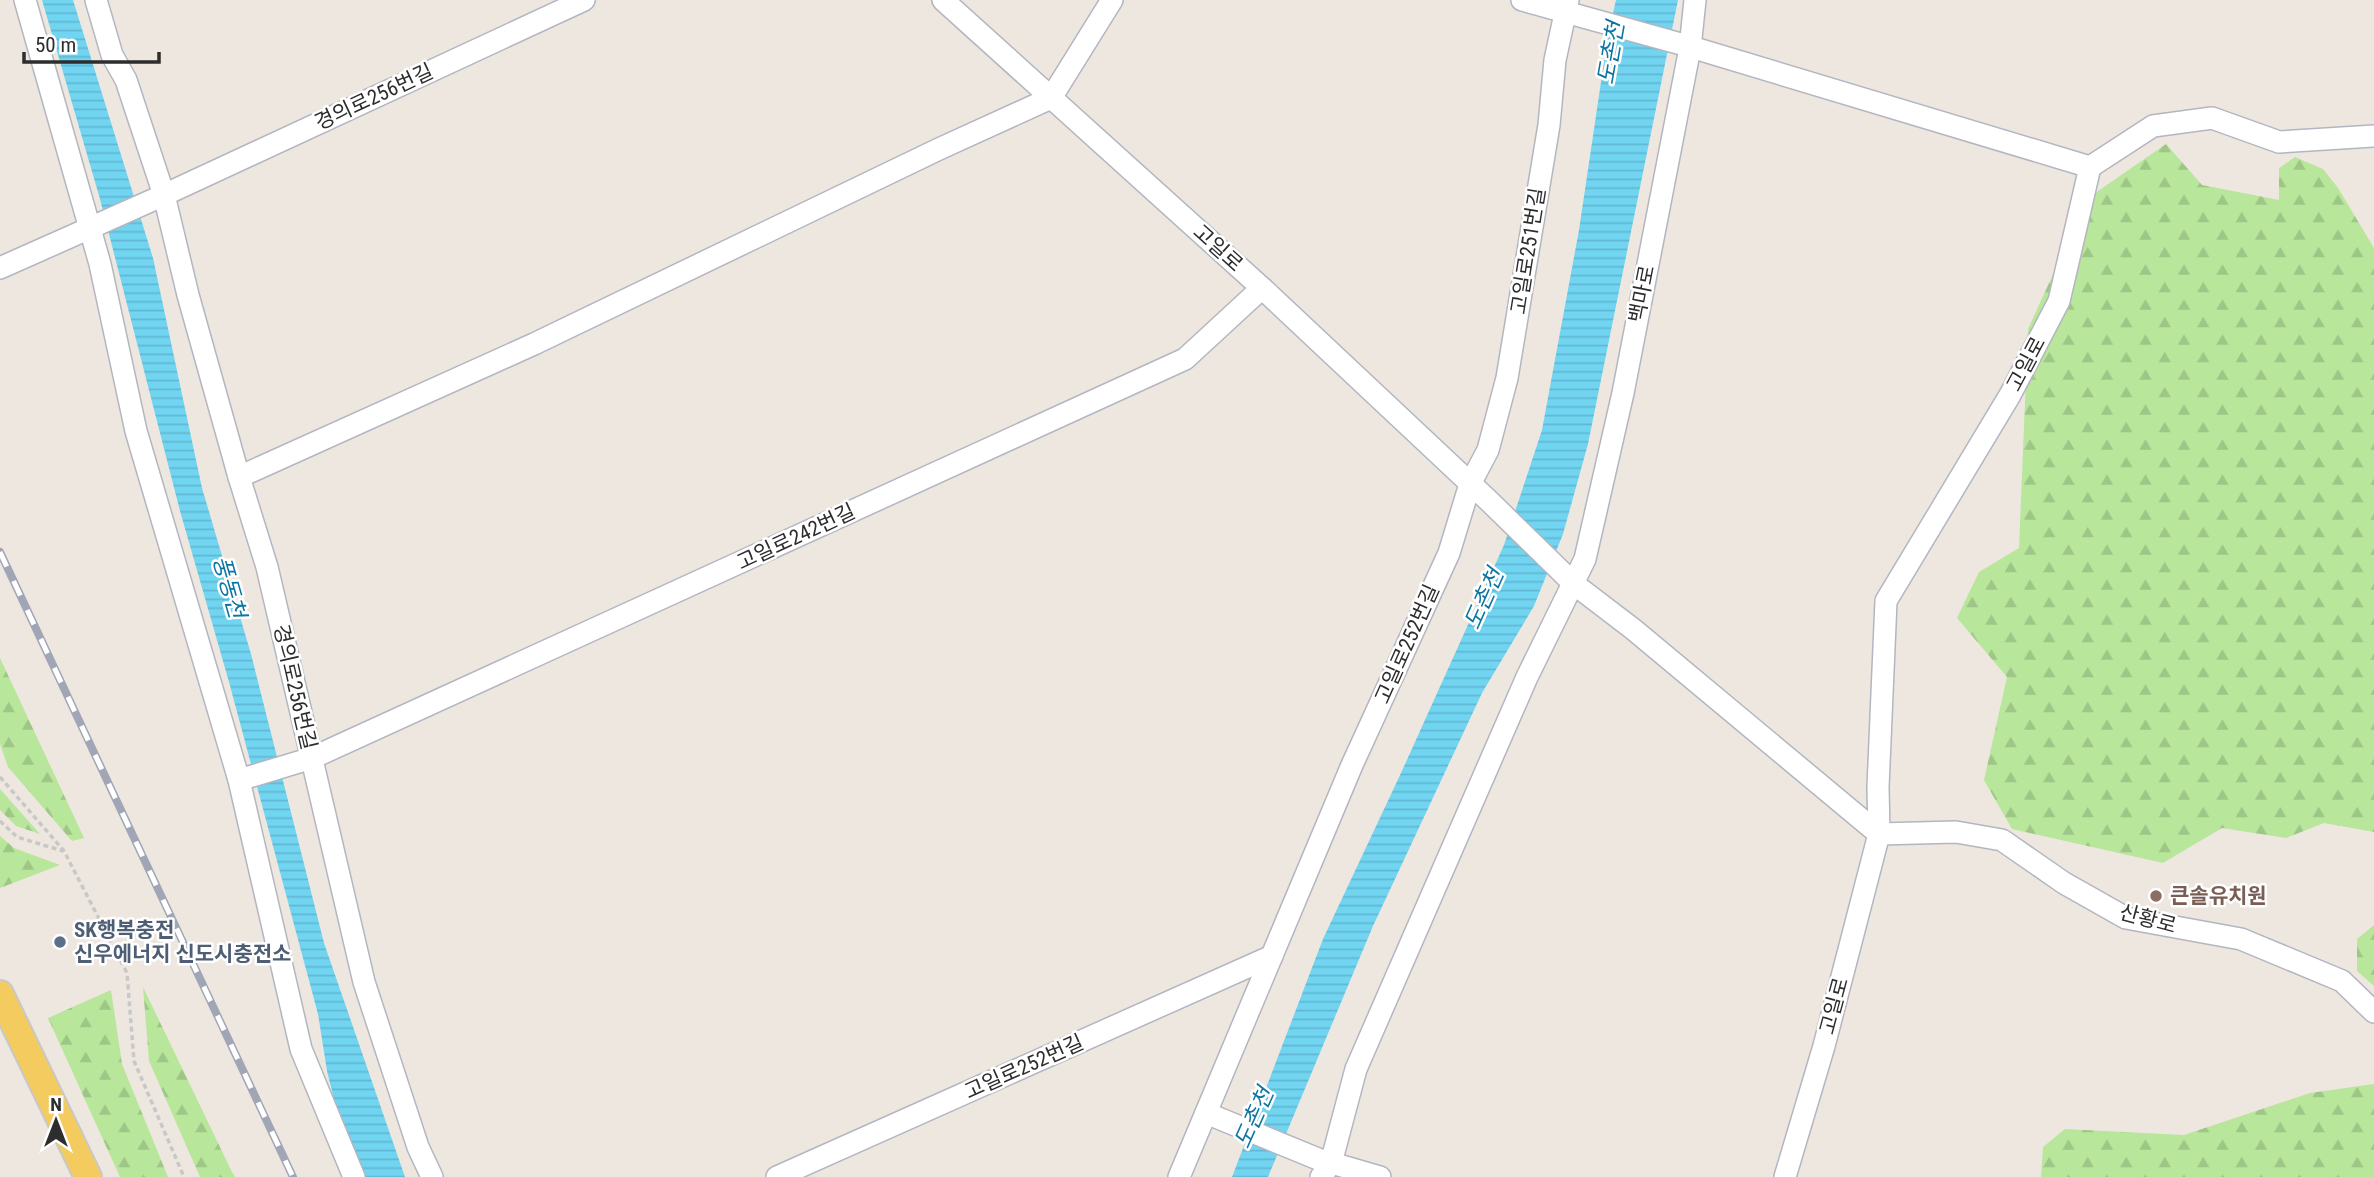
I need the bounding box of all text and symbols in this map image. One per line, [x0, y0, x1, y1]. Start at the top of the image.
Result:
water label: 도촌천 [1592, 17, 1630, 87]
scale bar [24, 21, 159, 65]
text: 50 m [35, 33, 76, 57]
street label: 경의로256번길 [311, 59, 437, 135]
street label: 고일로251번길 [1506, 186, 1550, 316]
street label: 고일로 [1188, 220, 1248, 276]
street label: 백마로 [1625, 263, 1659, 325]
street label: 고일로 [2002, 333, 2050, 395]
street label: 고일로242번길 [733, 499, 859, 575]
water label: 풍동천 [207, 553, 252, 624]
water label: 도촌천 [1459, 562, 1510, 633]
street label: 고일로252번길 [1370, 581, 1444, 707]
street label: 경의로256번길 [269, 622, 321, 752]
place label: 큰솔유치원 [2170, 884, 2267, 908]
marker: 큰솔유치원 [2148, 888, 2164, 904]
street label: 산황로 [2117, 900, 2179, 938]
place label: SK행복충전 신우에너지 신도시충전소 [74, 918, 291, 966]
marker: SK행복충전 신우에너지 신도시충전소 [52, 934, 68, 950]
street label: 고일로 [1815, 975, 1853, 1037]
street label: 고일로252번길 [961, 1030, 1087, 1104]
water label: 도촌천 [1229, 1081, 1280, 1152]
north arrow [21, 1086, 91, 1156]
text: N [50, 1093, 62, 1116]

